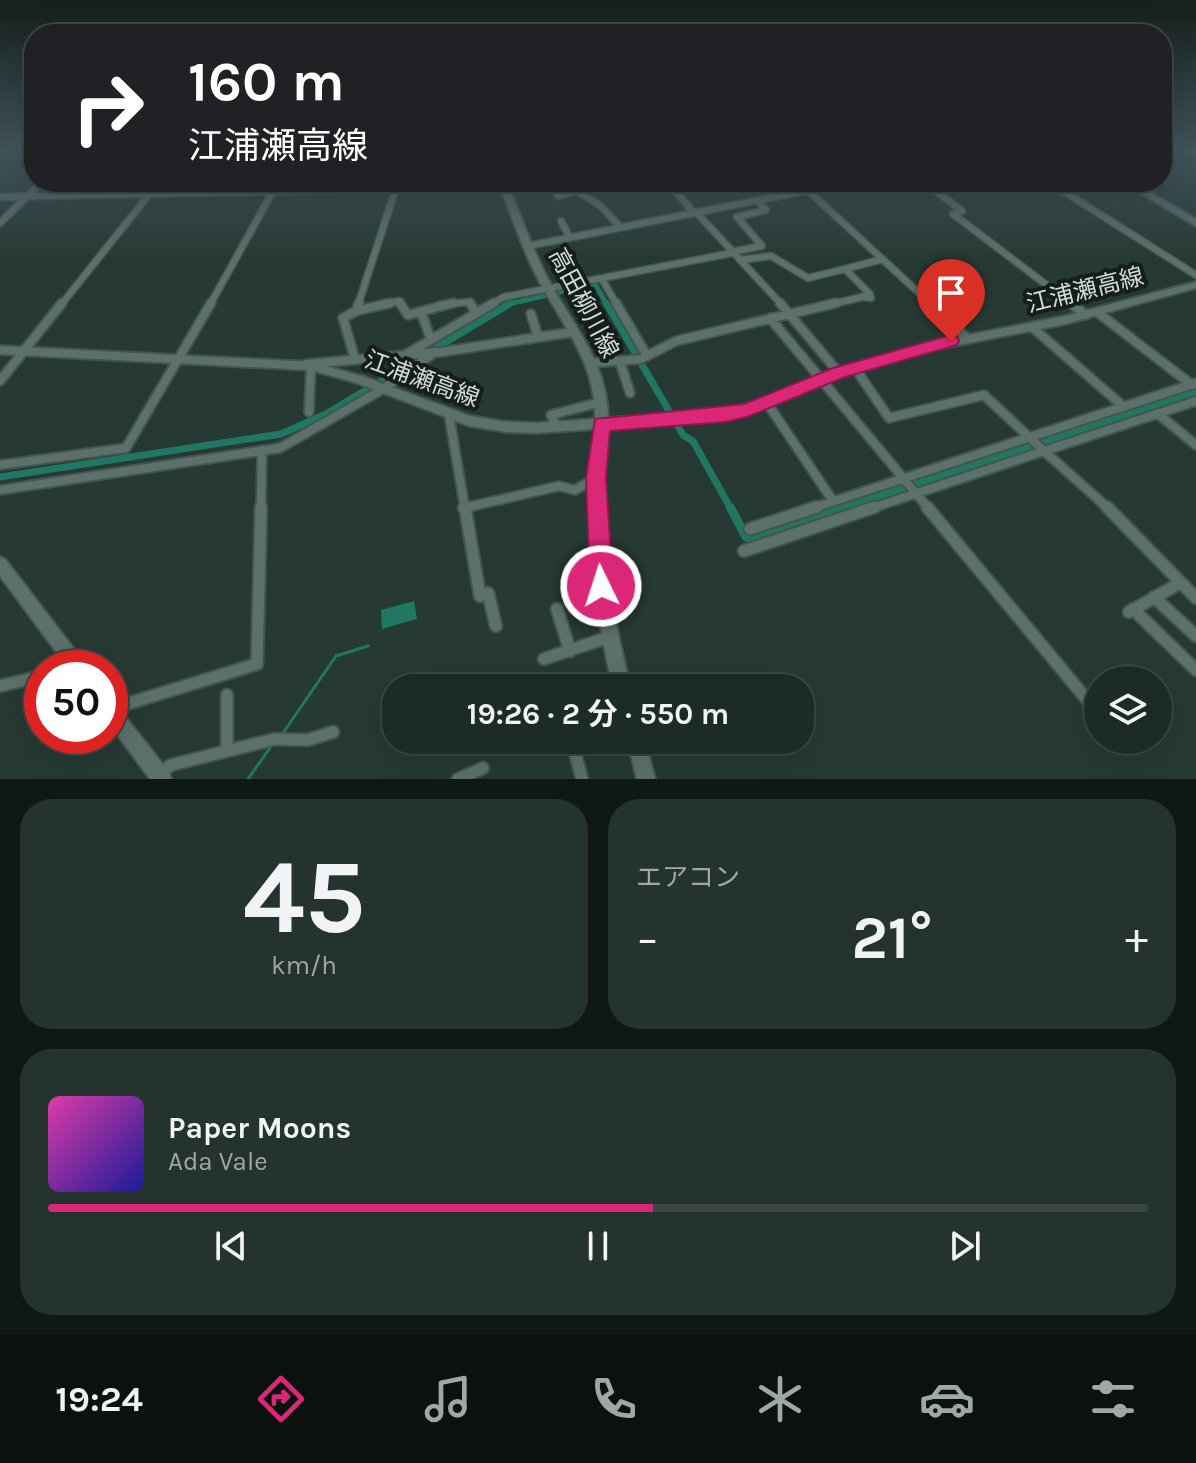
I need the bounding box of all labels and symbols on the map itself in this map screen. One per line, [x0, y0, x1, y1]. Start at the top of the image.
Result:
street label: 高田柳川線 [543, 243, 625, 363]
pin [917, 259, 985, 341]
street label: 江浦瀬高線 [1023, 262, 1147, 318]
street label: 江浦瀬高線 [361, 345, 483, 413]
position arrow [559, 544, 643, 628]
speed limit sign: 50 [24, 650, 128, 754]

